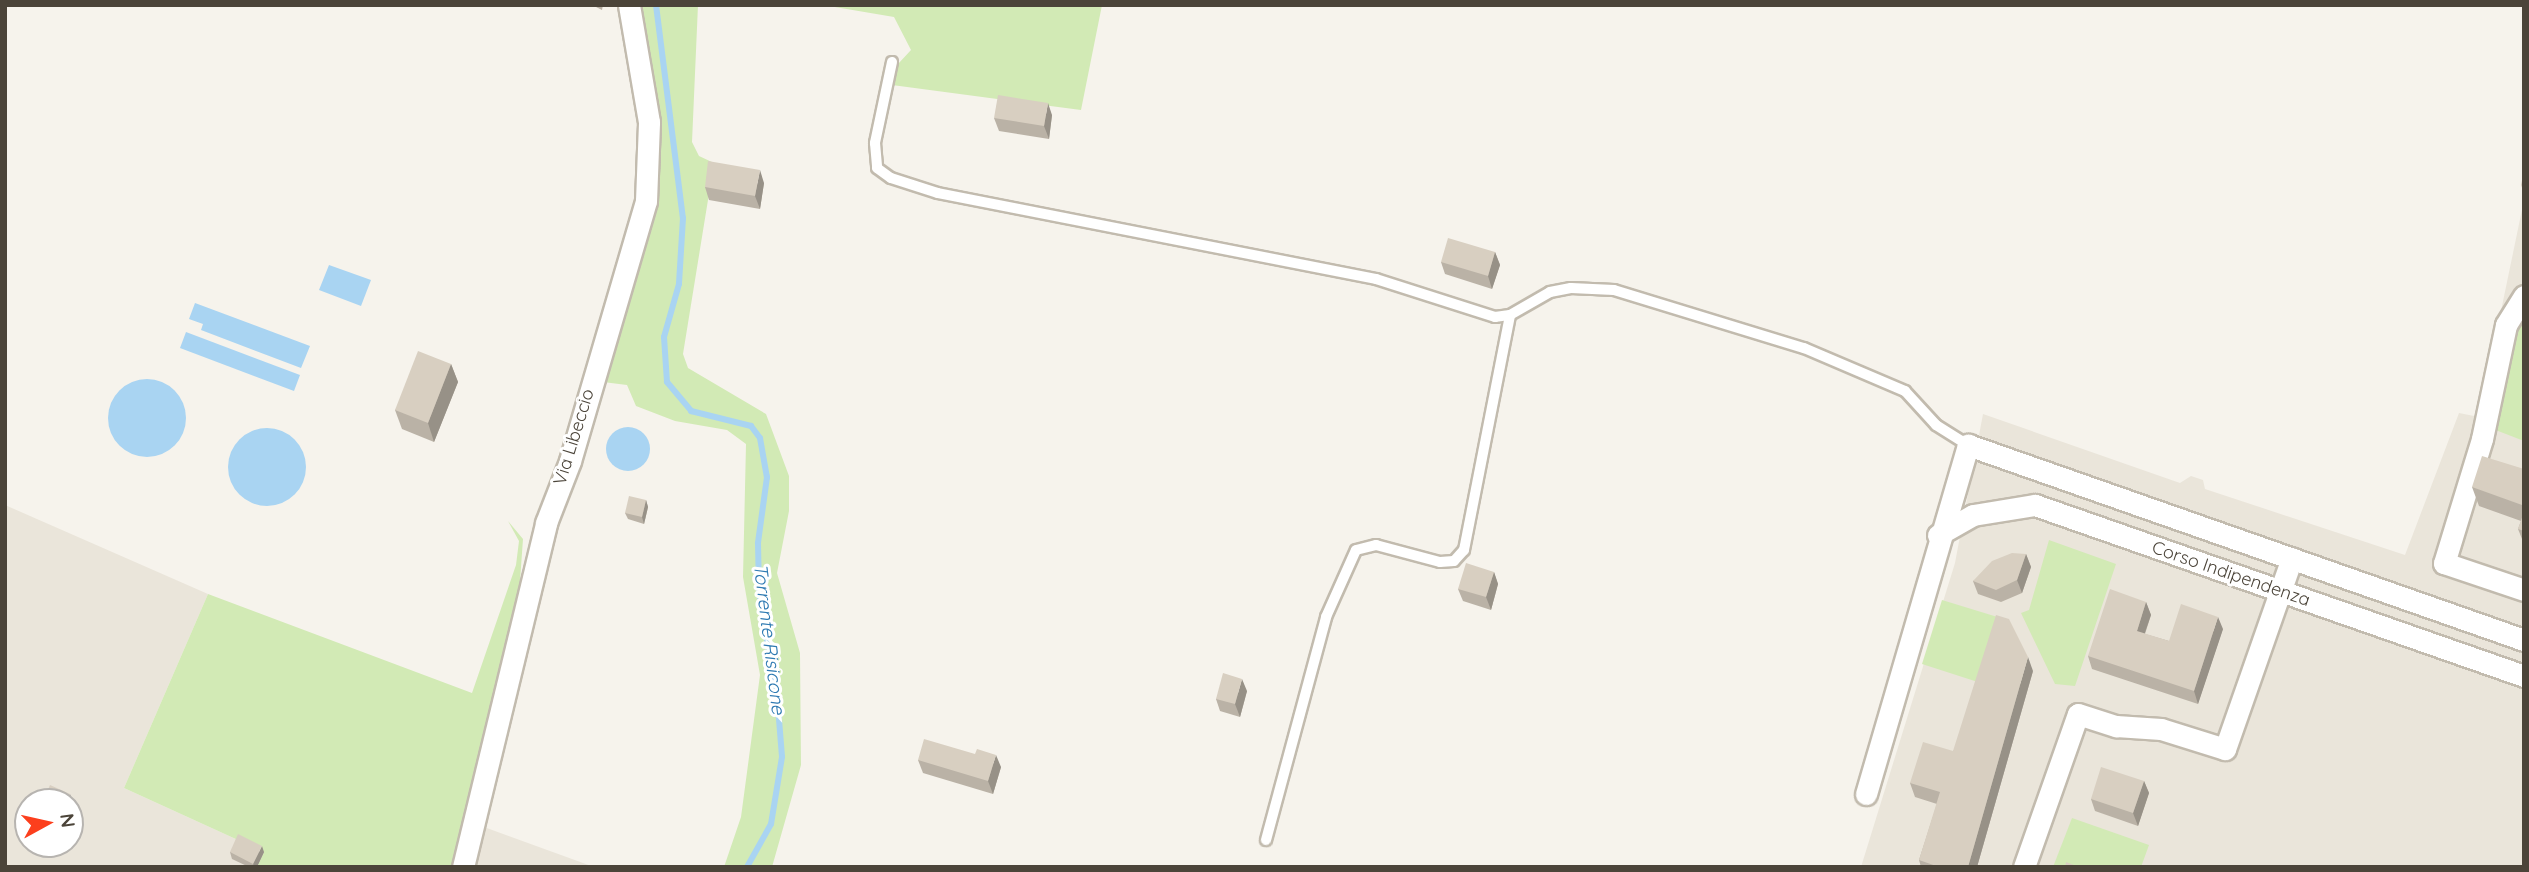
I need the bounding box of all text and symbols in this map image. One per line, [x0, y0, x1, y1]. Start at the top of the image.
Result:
street label: Via Libeccio [549, 386, 599, 488]
street label: Corso Indipendenza [2149, 537, 2313, 611]
water label: Torrente Risicone [748, 562, 790, 716]
north arrow [14, 788, 84, 858]
text: N [55, 812, 81, 829]

